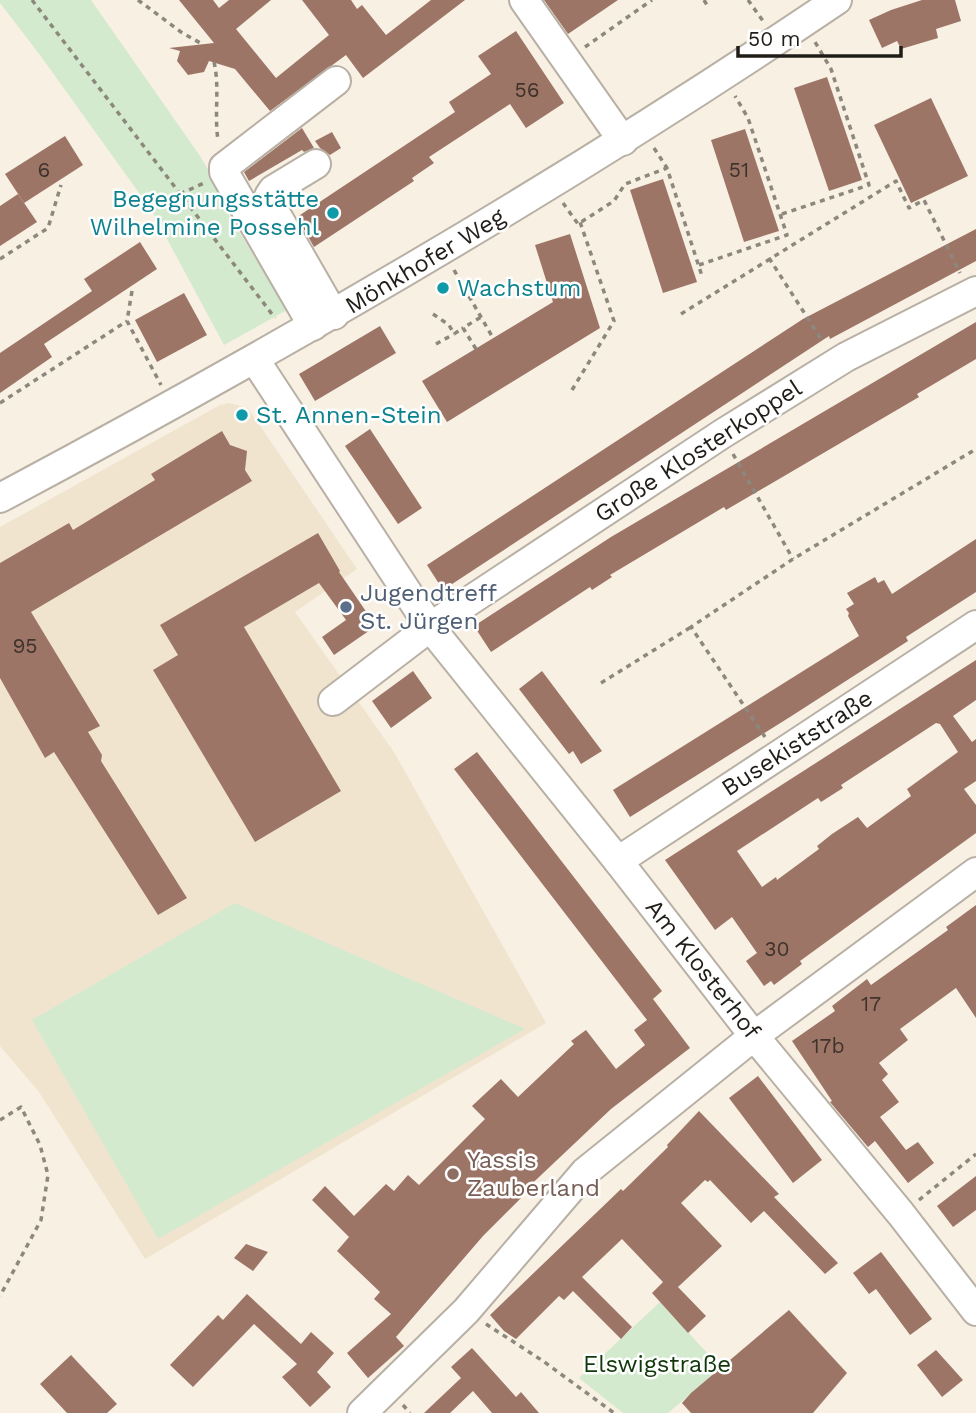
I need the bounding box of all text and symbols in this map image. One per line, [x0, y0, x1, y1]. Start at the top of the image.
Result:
scale bar [738, 14, 901, 58]
text: 50 m [748, 26, 800, 51]
house number: 56 [515, 77, 540, 102]
house number: 6 [38, 157, 50, 182]
house number: 51 [729, 157, 749, 182]
place label: Begegnungsstätte Wilhelmine Possehl [90, 185, 320, 241]
street label: Mönkhofer Weg [340, 202, 510, 320]
marker: Begegnungsstätte Wilhelmine Possehl [325, 205, 341, 221]
place label: Wachstum [457, 274, 581, 302]
marker: Wachstum [435, 280, 451, 296]
street label: Große Klosterkoppel [589, 373, 807, 528]
place label: St. Annen-Stein [256, 401, 442, 429]
marker: St. Annen-Stein [234, 407, 250, 423]
place label: Jugendtreff St. Jürgen [360, 579, 497, 635]
marker: Jugendtreff St. Jürgen [338, 599, 354, 615]
house number: 95 [12, 633, 38, 658]
street label: Busekiststraße [716, 684, 878, 802]
street label: Am Klosterhof [640, 894, 766, 1045]
house number: 30 [764, 936, 790, 961]
house number: 17 [861, 991, 881, 1016]
house number: 17b [811, 1033, 845, 1058]
place label: Yassis Zauberland [467, 1146, 600, 1202]
marker: Yassis Zauberland [445, 1166, 461, 1182]
park label: Elswigstraße [583, 1350, 731, 1378]

